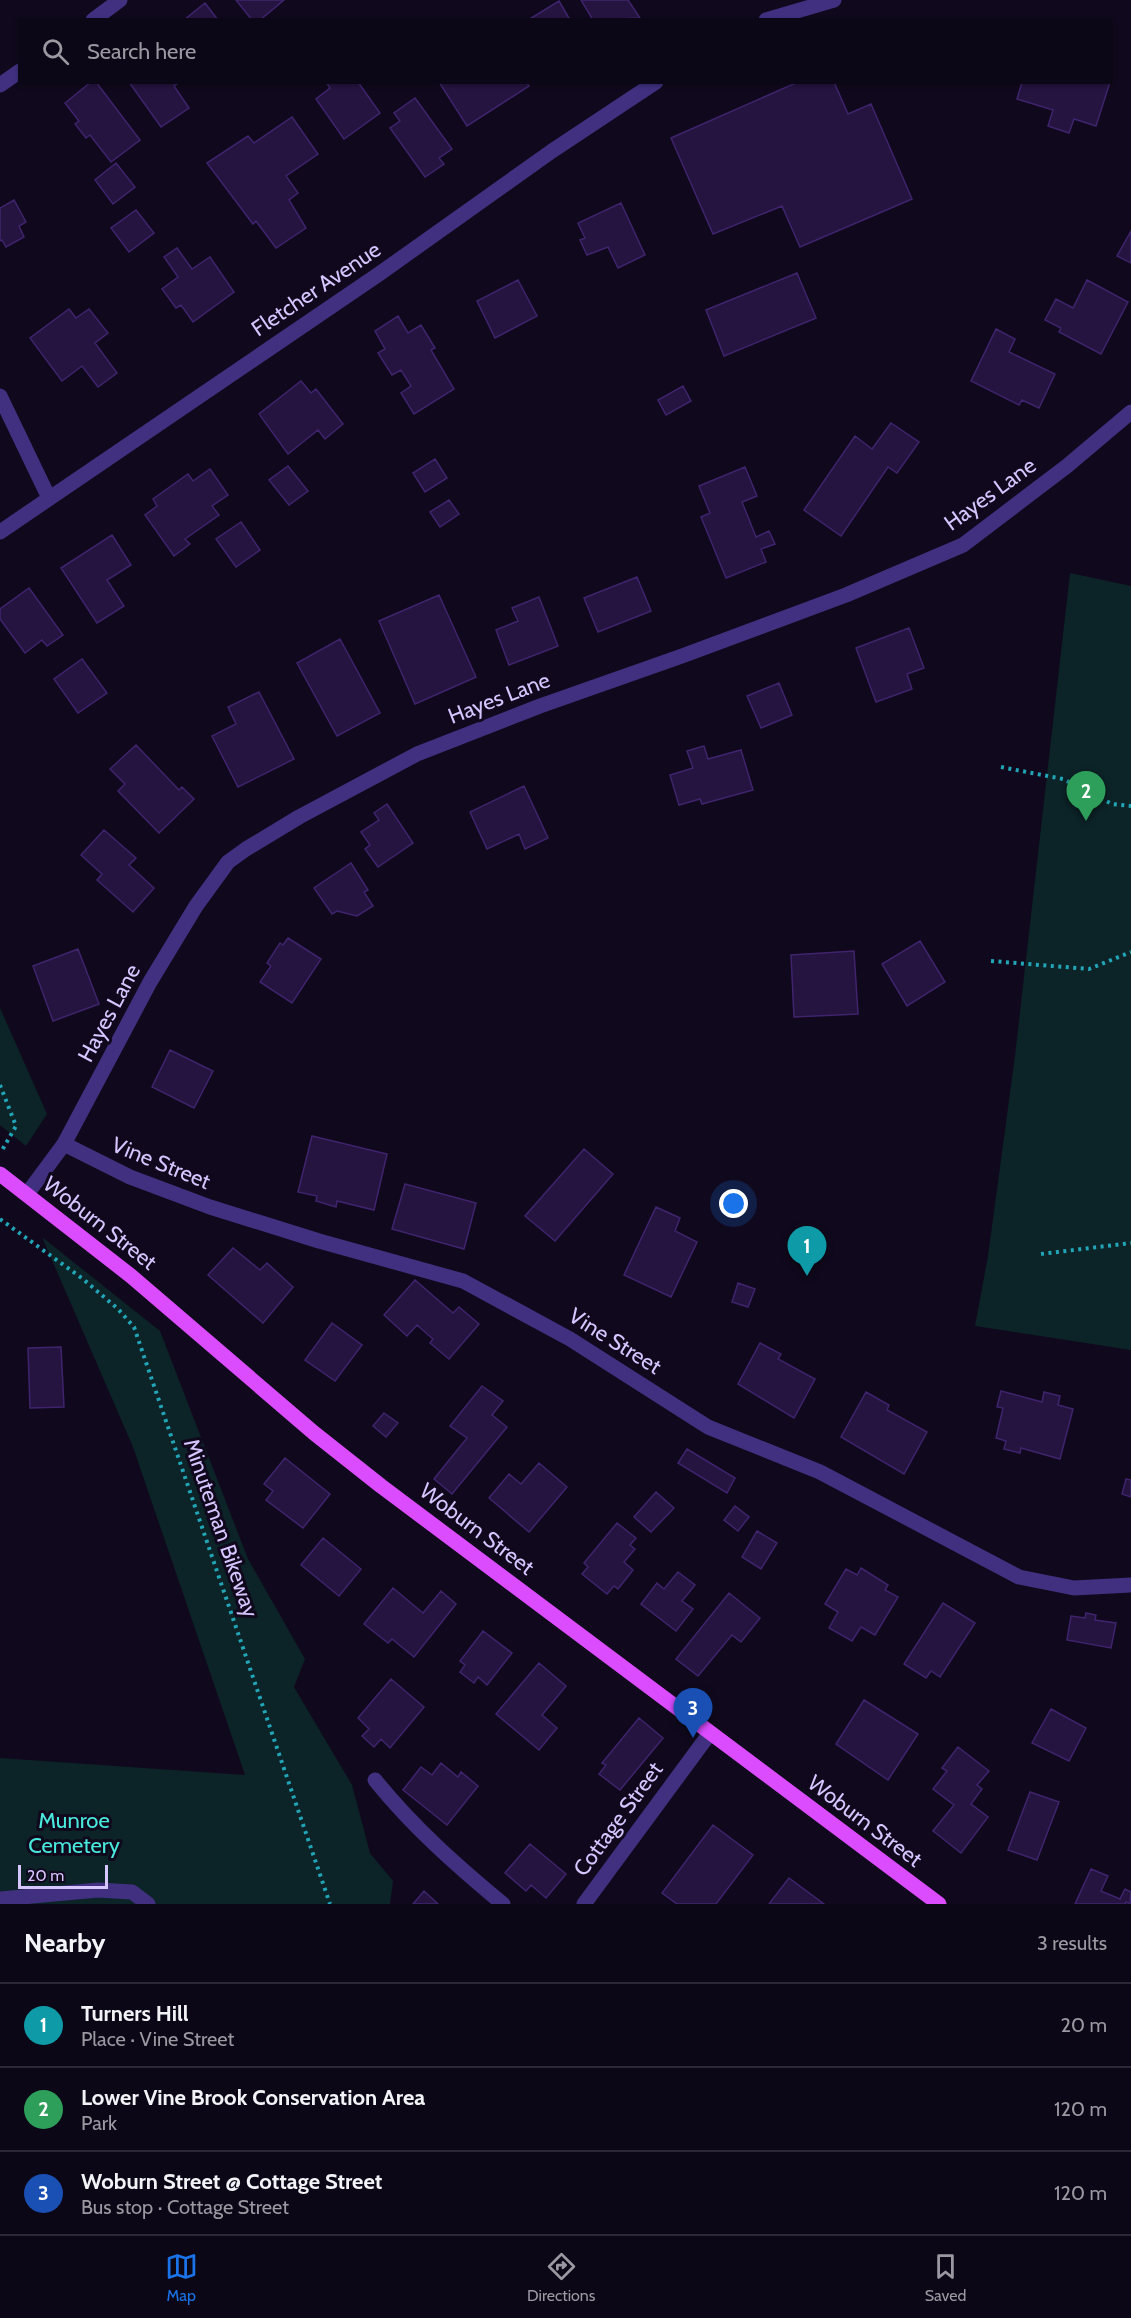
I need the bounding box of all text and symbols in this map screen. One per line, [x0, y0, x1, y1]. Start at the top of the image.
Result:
search box [18, 18, 1113, 84]
icon: search [39, 35, 72, 68]
text: Search here [87, 38, 196, 65]
street label: Fletcher Avenue [246, 236, 386, 342]
street label: Hayes Lane [939, 452, 1041, 536]
street label: Hayes Lane [444, 666, 554, 730]
pin: 2 [1066, 772, 1106, 821]
street label: Hayes Lane [72, 960, 146, 1066]
street label: Vine Street [108, 1131, 215, 1195]
street label: Woburn Street [38, 1170, 163, 1276]
your location [719, 1189, 748, 1218]
pin: 1 [788, 1226, 826, 1276]
street label: Vine Street [564, 1302, 667, 1380]
street label: Minuteman Bikeway [178, 1435, 264, 1621]
street label: Woburn Street [414, 1477, 540, 1581]
pin: 3 [674, 1688, 712, 1738]
street label: Cottage Street [568, 1756, 669, 1881]
street label: Woburn Street [802, 1769, 928, 1873]
park label: Munroe Cemetery [28, 1807, 120, 1859]
scale bar [18, 1862, 108, 1890]
text: 20 m [27, 1866, 64, 1885]
text: Nearby [24, 1927, 105, 1959]
text: 3 results [1037, 1931, 1107, 1955]
text: Turners Hill [81, 2000, 189, 2027]
text: 1 [40, 2013, 47, 2037]
text: 20 m [1061, 2013, 1107, 2037]
text: Place · Vine Street [81, 2027, 234, 2051]
text: Lower Vine Brook Conservation Area [81, 2084, 425, 2111]
text: 2 [38, 2097, 49, 2121]
text: 120 m [1054, 2097, 1107, 2121]
text: Park [81, 2111, 117, 2135]
text: Woburn Street @ Cottage Street [81, 2168, 382, 2195]
text: 3 [38, 2181, 49, 2205]
text: 120 m [1054, 2181, 1107, 2205]
text: Bus stop · Cottage Street [81, 2195, 289, 2219]
tab: Map [165, 2250, 198, 2305]
tab: Directions [527, 2250, 595, 2305]
tab: Saved [925, 2250, 966, 2305]

